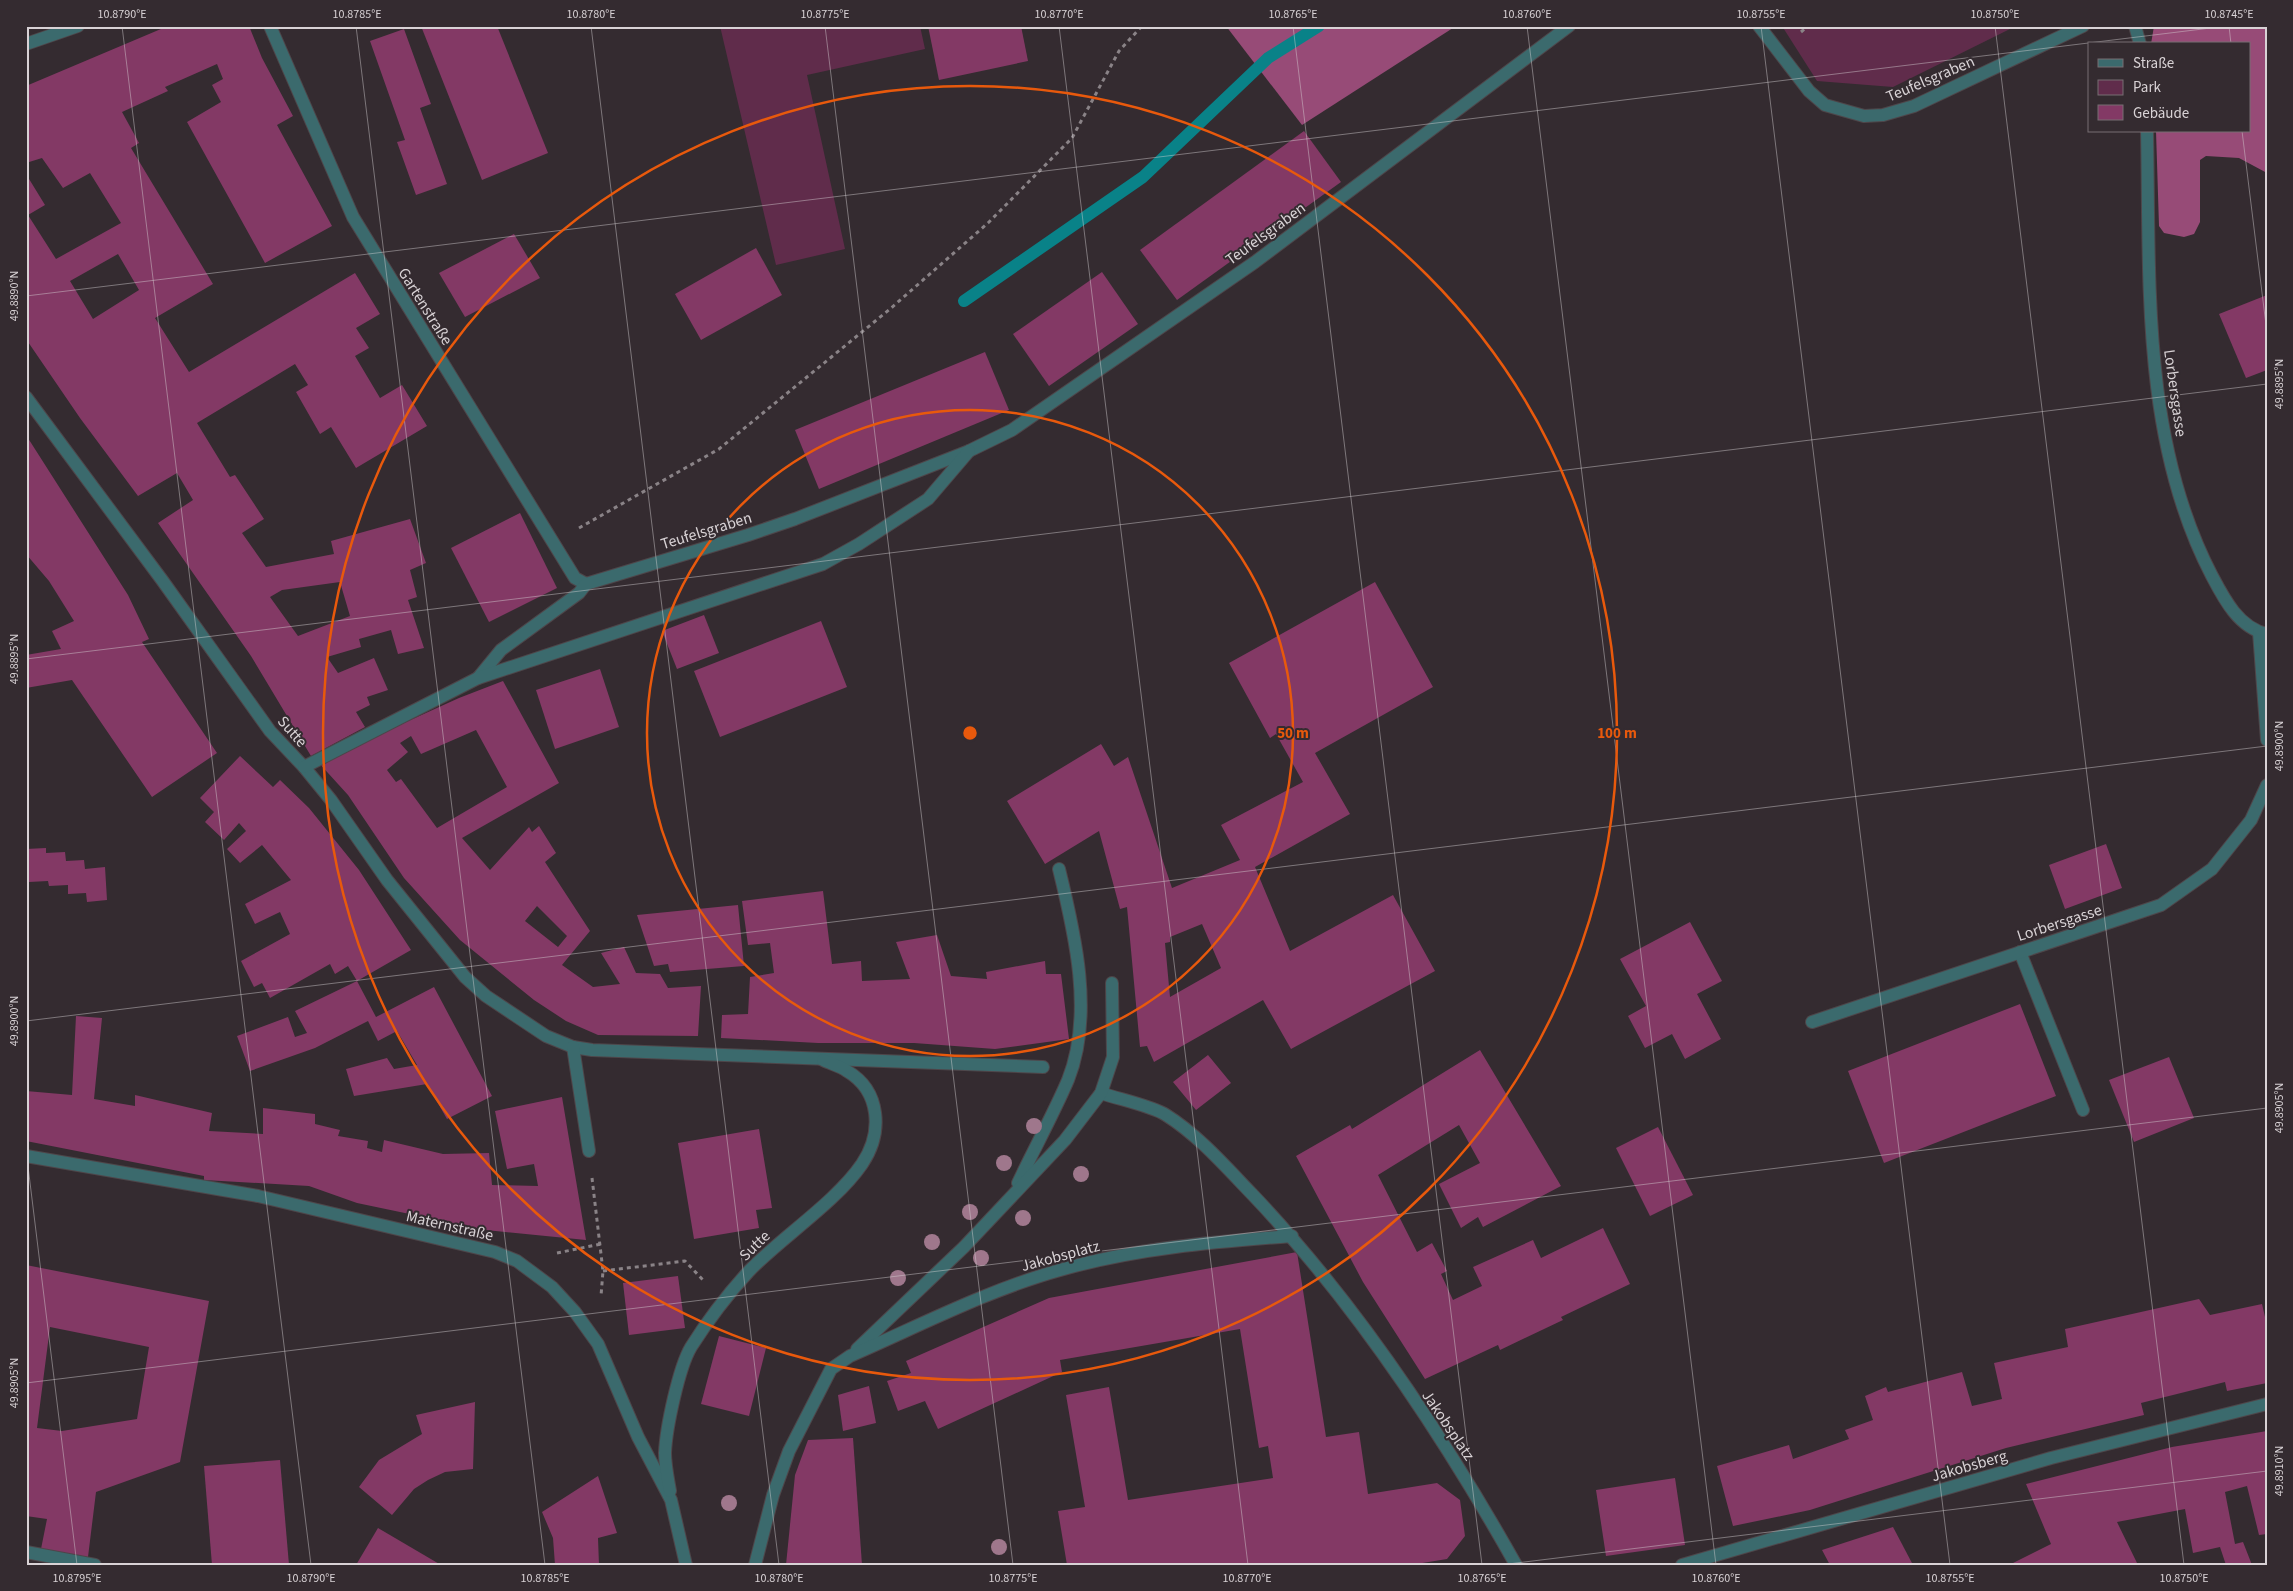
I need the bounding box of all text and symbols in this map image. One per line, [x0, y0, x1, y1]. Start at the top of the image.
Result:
text: 10.8790°E [97, 6, 147, 23]
text: 10.8785°E [332, 6, 382, 23]
text: 10.8780°E [566, 6, 616, 23]
text: 10.8775°E [800, 6, 850, 23]
text: 10.8770°E [1034, 6, 1084, 23]
text: 10.8765°E [1268, 6, 1318, 23]
text: 10.8760°E [1502, 6, 1552, 23]
text: 10.8755°E [1736, 6, 1786, 23]
text: 10.8750°E [1970, 6, 2020, 23]
text: 10.8745°E [2204, 6, 2254, 23]
legend [2088, 42, 2250, 132]
street label: Teufelsgraben [1883, 50, 1978, 107]
text: Straße [2133, 53, 2174, 74]
text: Park [2133, 77, 2162, 98]
text: Gebäude [2133, 103, 2189, 124]
street label: Teufelsgraben [1221, 197, 1310, 270]
street label: Gartenstraße [393, 264, 458, 350]
text: 49.8890°N [6, 271, 23, 321]
street label: Lorbersgasse [2158, 348, 2192, 438]
text: 49.8895°N [2271, 359, 2288, 409]
street label: Teufelsgraben [658, 507, 755, 555]
text: 49.8895°N [6, 634, 23, 684]
street label: Sutte [272, 711, 312, 752]
text: 49.8900°N [2271, 721, 2288, 771]
text: 50 m [1277, 723, 1309, 744]
text: 100 m [1597, 723, 1637, 744]
centre of rings [961, 724, 979, 742]
street label: Lorbersgasse [2014, 899, 2105, 947]
text: 49.8900°N [6, 996, 23, 1046]
text: 49.8905°N [2271, 1083, 2288, 1133]
street label: Maternstraße [404, 1205, 496, 1247]
street label: Sutte [734, 1225, 775, 1266]
street label: Jakobsplatz [1019, 1235, 1102, 1277]
text: 49.8905°N [6, 1358, 23, 1408]
street label: Jakobsplatz [1417, 1386, 1480, 1465]
street label: Jakobsberg [1929, 1445, 2010, 1487]
text: 49.8910°N [2271, 1446, 2288, 1496]
text: 10.8795°E [52, 1570, 102, 1587]
text: 10.8790°E [286, 1570, 336, 1587]
text: 10.8785°E [520, 1570, 570, 1587]
text: 10.8780°E [754, 1570, 804, 1587]
text: 10.8775°E [988, 1570, 1038, 1587]
text: 10.8770°E [1222, 1570, 1272, 1587]
text: 10.8765°E [1457, 1570, 1507, 1587]
text: 10.8760°E [1691, 1570, 1741, 1587]
text: 10.8755°E [1925, 1570, 1975, 1587]
text: 10.8750°E [2159, 1570, 2209, 1587]

